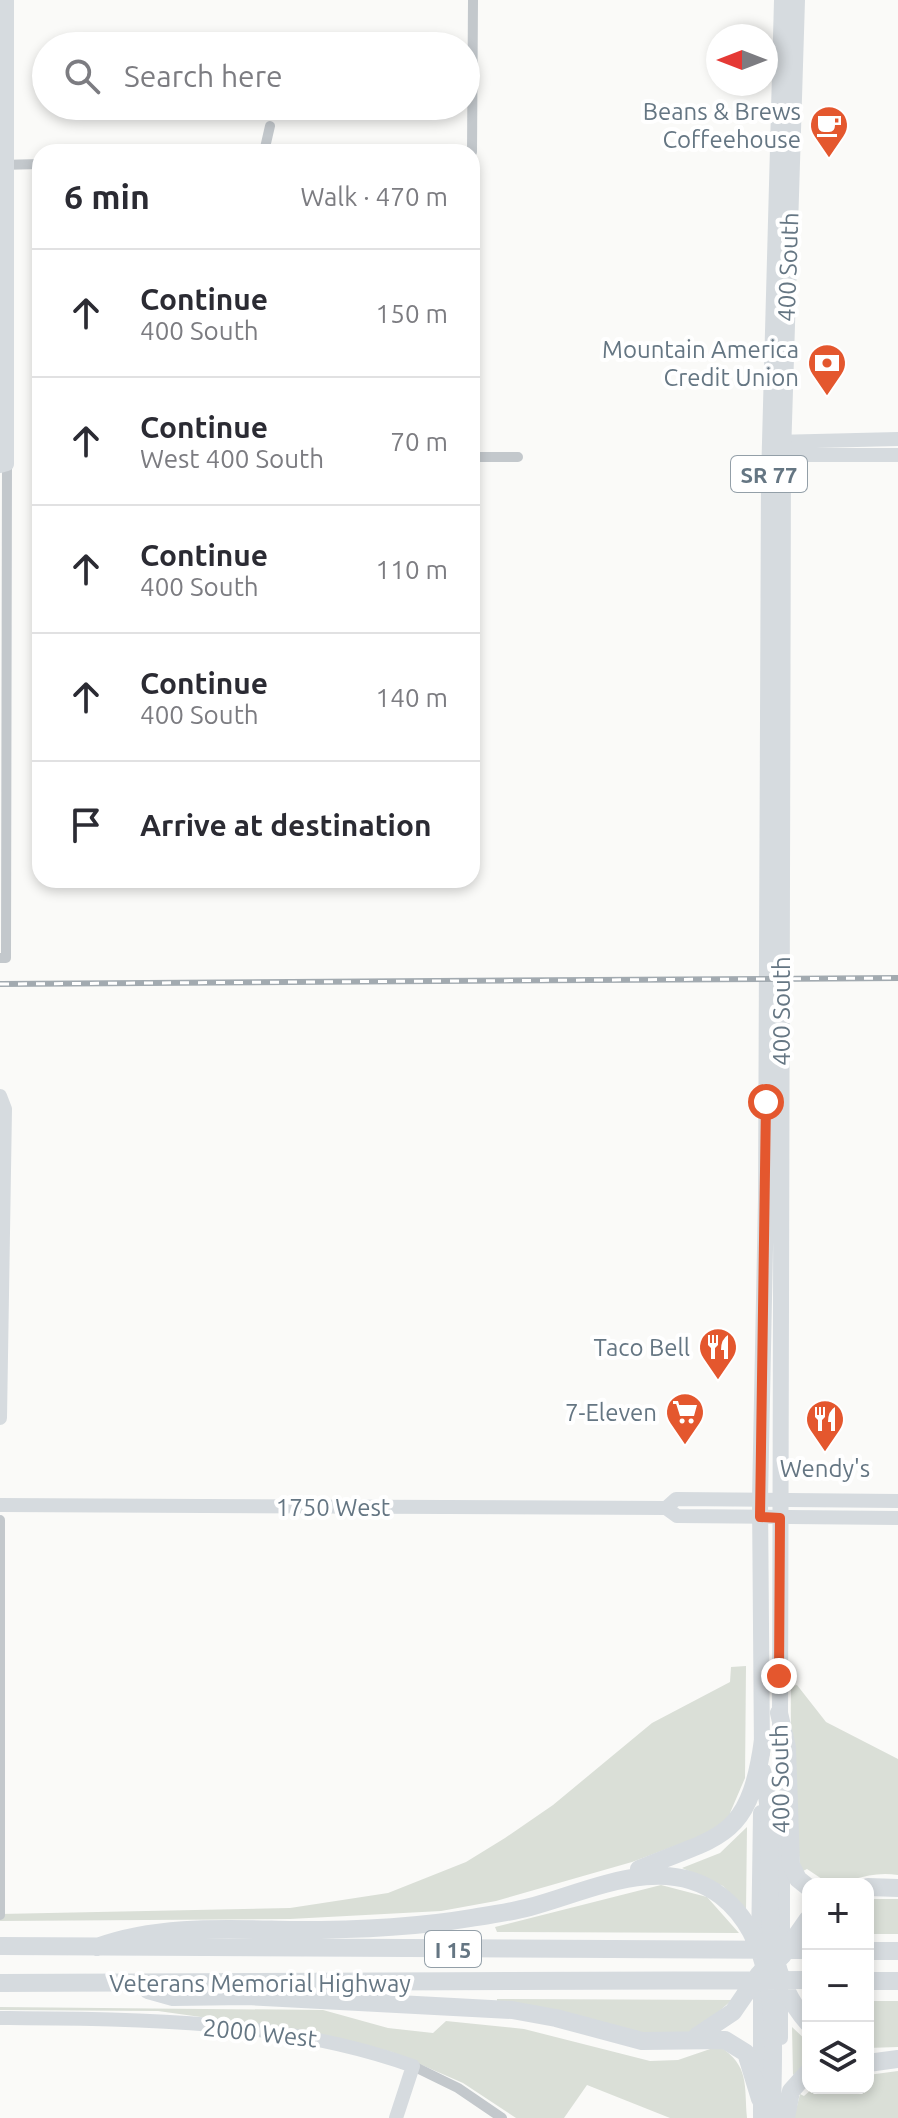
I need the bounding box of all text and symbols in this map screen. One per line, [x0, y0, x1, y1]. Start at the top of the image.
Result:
north arrow [706, 24, 778, 96]
search box [32, 32, 480, 120]
icon: search [60, 54, 104, 98]
text: Search here [124, 59, 283, 93]
place label: Beans & Brews Coffeehouse [643, 98, 801, 153]
cafe icon: Beans & Brews Coffeehouse [808, 104, 850, 159]
text: 6 min [64, 177, 150, 215]
text: Walk · 470 m [300, 182, 448, 211]
street label: 400 South [773, 212, 803, 322]
text: Continue [140, 282, 268, 316]
icon: ahead [64, 291, 108, 335]
text: 150 m [376, 299, 448, 328]
text: 400 South [140, 316, 259, 345]
place label: Mountain America Credit Union [602, 336, 799, 391]
bank icon: Mountain America Credit Union [806, 342, 848, 397]
text: Continue [140, 410, 268, 444]
icon: ahead [64, 419, 108, 463]
text: 70 m [390, 427, 448, 456]
text: West 400 South [140, 444, 324, 473]
road number: SR 77 [731, 456, 807, 492]
text: Continue [140, 538, 268, 572]
icon: ahead [64, 547, 108, 591]
text: 110 m [376, 555, 448, 584]
text: 400 South [140, 572, 259, 601]
text: Continue [140, 666, 268, 700]
icon: ahead [64, 675, 108, 719]
text: 140 m [376, 683, 448, 712]
text: 400 South [140, 700, 259, 729]
icon: arrive [64, 803, 108, 847]
text: Arrive at destination [140, 808, 432, 842]
street label: 400 South [768, 956, 795, 1066]
route start [748, 1084, 784, 1120]
restaurant icon: Taco Bell [697, 1326, 739, 1381]
place label: Taco Bell [594, 1334, 690, 1361]
supermarket icon: 7-Eleven [664, 1391, 706, 1446]
restaurant icon: Wendy's [804, 1398, 846, 1453]
place label: 7-Eleven [565, 1399, 657, 1426]
place label: Wendy's [780, 1455, 870, 1482]
street label: 1750 West [276, 1494, 391, 1521]
route end [761, 1658, 797, 1694]
street label: 400 South [766, 1724, 794, 1834]
map controls [802, 1878, 874, 2094]
button: + [802, 1878, 874, 1950]
road number: I 15 [425, 1931, 481, 1967]
button: − [802, 1950, 874, 2022]
street label: Veterans Memorial Highway [109, 1970, 411, 1997]
street label: 2000 West [202, 2014, 319, 2052]
button: layers [802, 2022, 874, 2094]

